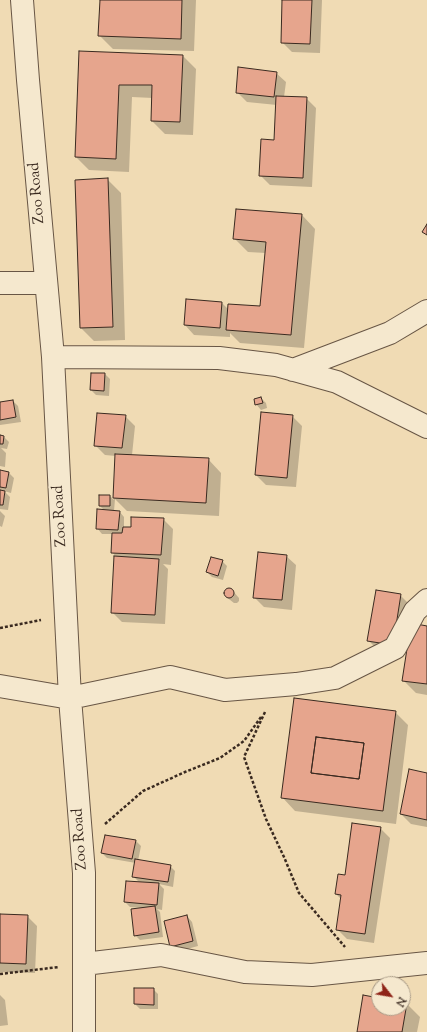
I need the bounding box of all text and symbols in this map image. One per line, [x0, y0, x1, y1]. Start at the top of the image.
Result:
street label: Zoo Road [26, 161, 50, 225]
street label: Zoo Road [50, 485, 72, 547]
street label: Zoo Road [70, 808, 92, 870]
north arrow [371, 976, 411, 1016]
text: N [391, 994, 410, 1010]

